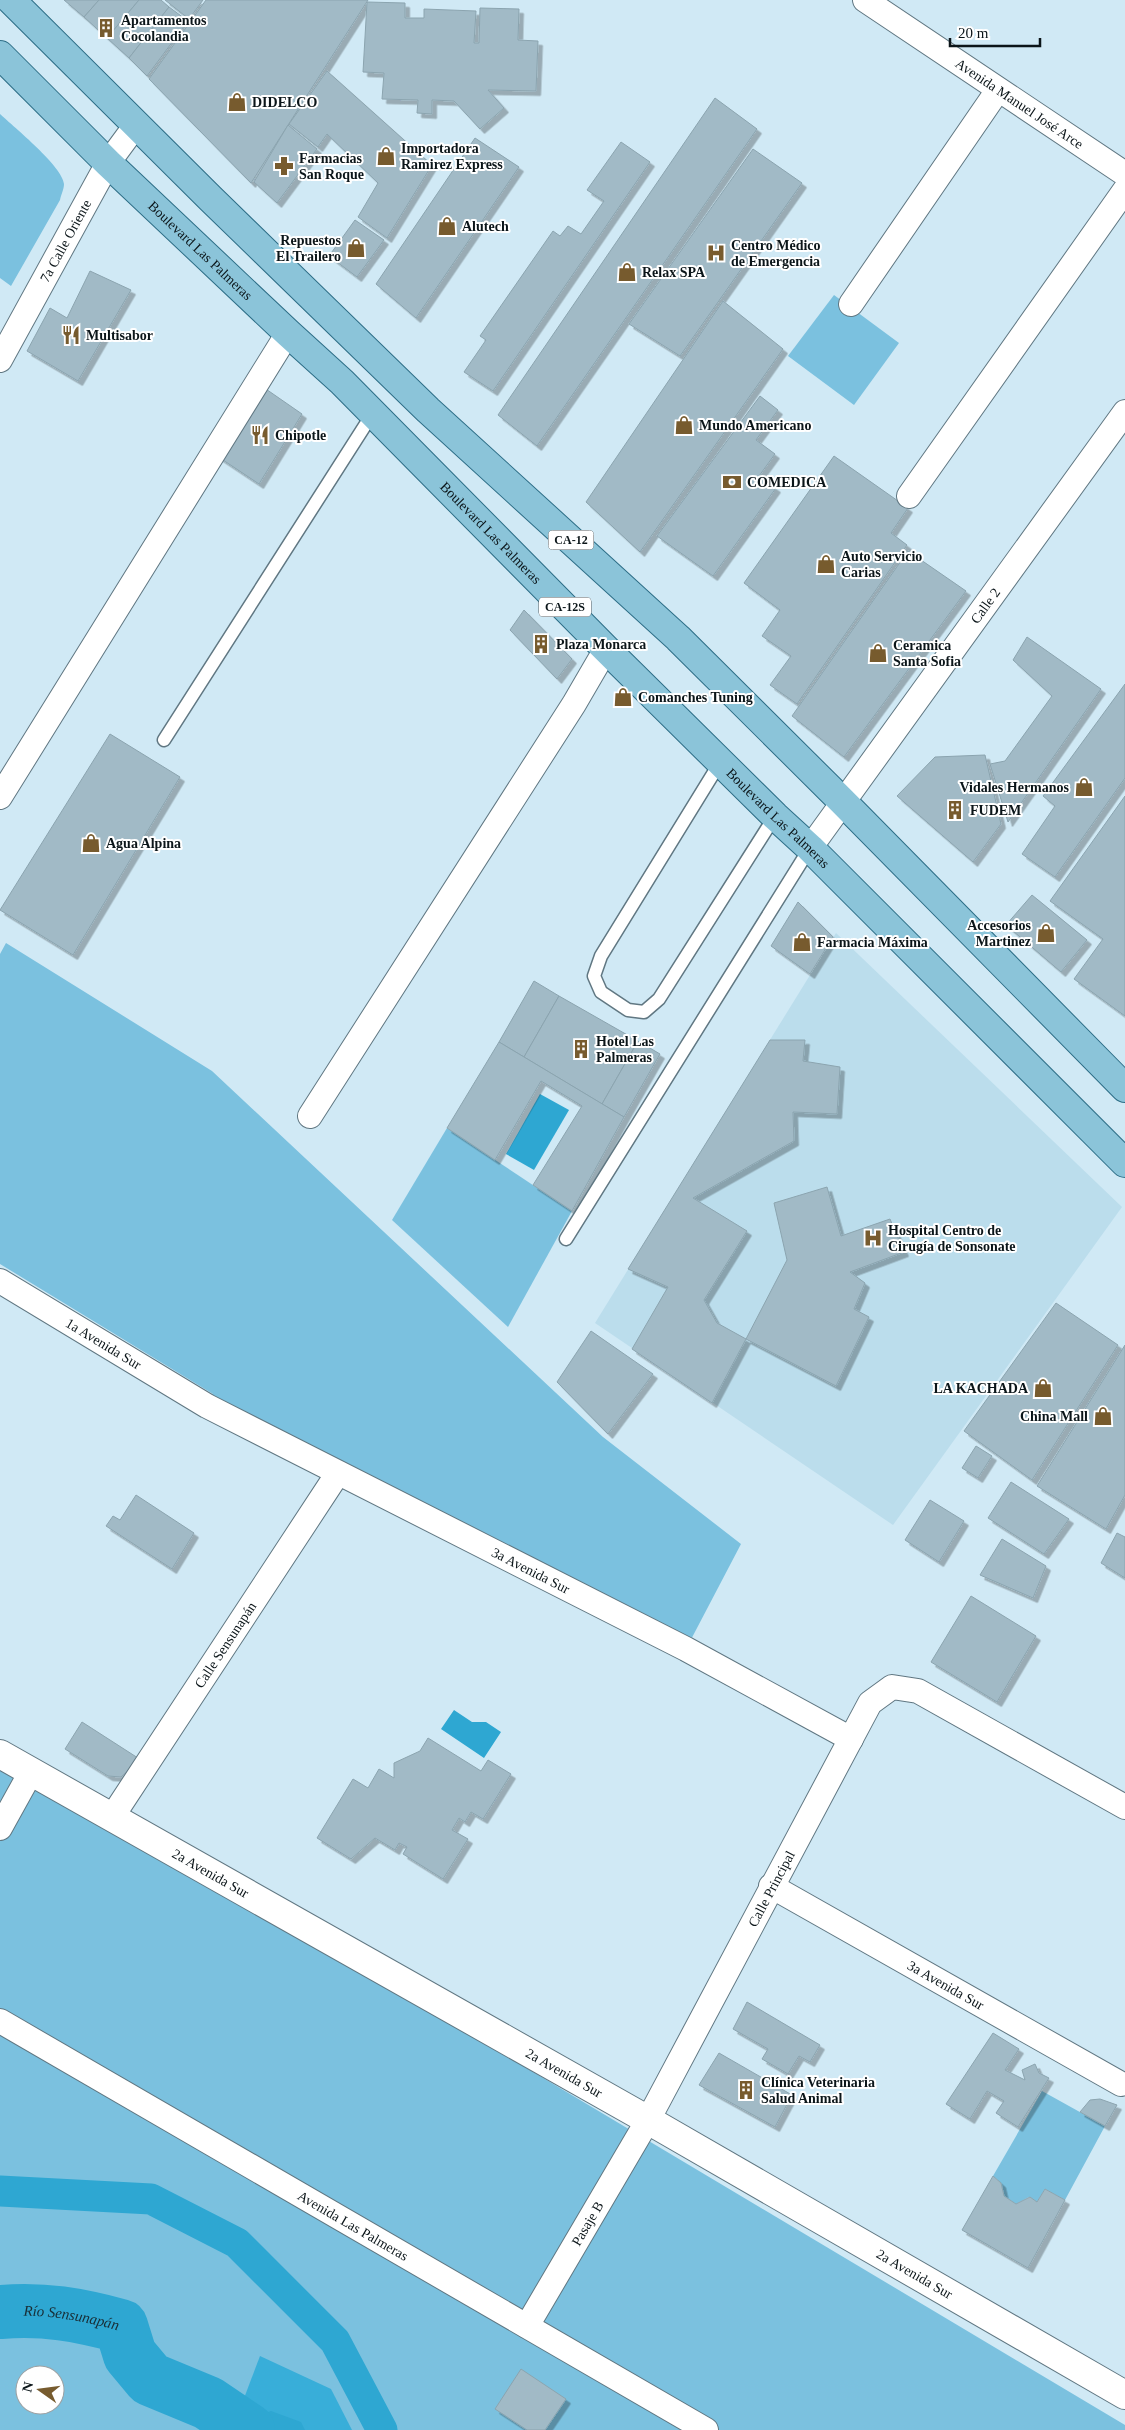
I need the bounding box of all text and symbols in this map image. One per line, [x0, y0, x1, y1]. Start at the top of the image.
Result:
place label: Apartamentos Cocolandia [121, 13, 207, 44]
scale bar [950, 15, 1040, 47]
building icon: Apartamentos Cocolandia [95, 17, 117, 39]
text: 20 m [958, 25, 989, 41]
street label: Avenida Manuel José Arce [953, 56, 1086, 152]
shop icon: DIDELCO [226, 91, 248, 113]
place label: DIDELCO [252, 95, 317, 110]
place label: Importadora Ramirez Express [401, 141, 503, 172]
shop icon: Importadora Ramirez Express [375, 145, 397, 167]
place label: Farmacias San Roque [299, 151, 364, 182]
pharmacy icon: Farmacias San Roque [273, 155, 295, 177]
street label: 7a Calle Oriente [37, 197, 94, 285]
street label: Boulevard Las Palmeras [145, 198, 255, 303]
shop icon: Alutech [436, 215, 458, 237]
place label: Alutech [462, 219, 509, 234]
place label: Repuestos El Trailero [276, 233, 342, 264]
shop icon: Repuestos El Trailero [345, 237, 367, 259]
place label: Centro Médico de Emergencia [731, 238, 821, 269]
hospital icon: Centro Médico de Emergencia [705, 242, 727, 264]
shop icon: Relax SPA [616, 261, 638, 283]
place label: Relax SPA [642, 265, 706, 280]
restaurant icon: Multisabor [60, 324, 82, 346]
place label: Multisabor [86, 328, 153, 343]
shop icon: Mundo Americano [673, 414, 695, 436]
place label: Mundo Americano [699, 418, 811, 433]
restaurant icon: Chipotle [249, 424, 271, 446]
place label: Chipotle [275, 428, 326, 443]
bank icon: COMEDICA [721, 471, 743, 493]
place label: COMEDICA [747, 475, 827, 490]
street label: Boulevard Las Palmeras [437, 479, 544, 587]
road number: CA-12 [548, 530, 594, 550]
place label: Auto Servicio Carias [841, 549, 922, 580]
shop icon: Auto Servicio Carias [815, 553, 837, 575]
street label: Calle 2 [968, 585, 1003, 627]
road number: CA-12S [539, 598, 591, 616]
building icon: Plaza Monarca [530, 633, 552, 655]
place label: Plaza Monarca [556, 637, 646, 652]
place label: Ceramica Santa Sofia [893, 638, 961, 669]
shop icon: Ceramica Santa Sofia [867, 642, 889, 664]
shop icon: Comanches Tuning [612, 686, 634, 708]
place label: Comanches Tuning [638, 690, 753, 705]
street label: Boulevard Las Palmeras [723, 765, 832, 871]
shop icon: Vidales Hermanos [1073, 776, 1095, 798]
place label: Vidales Hermanos [959, 780, 1070, 795]
building icon: FUDEM [944, 799, 966, 821]
place label: FUDEM [970, 803, 1021, 818]
shop icon: Agua Alpina [80, 832, 102, 854]
place label: Agua Alpina [106, 836, 181, 851]
place label: Accesorios Martinez [967, 918, 1032, 949]
shop icon: Accesorios Martinez [1035, 922, 1057, 944]
shop icon: Farmacia Máxima [791, 931, 813, 953]
place label: Farmacia Máxima [817, 935, 928, 950]
place label: Hotel Las Palmeras [596, 1034, 654, 1065]
building icon: Hotel Las Palmeras [570, 1038, 592, 1060]
place label: Hospital Centro de Cirugía de Sonsonate [888, 1223, 1016, 1254]
hospital icon: Hospital Centro de Cirugía de Sonsonate [862, 1227, 884, 1249]
street label: 1a Avenida Sur [63, 1316, 144, 1373]
shop icon: LA KACHADA [1032, 1377, 1054, 1399]
place label: LA KACHADA [933, 1381, 1029, 1396]
shop icon: China Mall [1092, 1405, 1114, 1427]
place label: China Mall [1020, 1409, 1088, 1424]
street label: 3a Avenida Sur [489, 1545, 572, 1597]
street label: Calle Sensunapán [192, 1599, 259, 1691]
street label: 2a Avenida Sur [170, 1846, 252, 1901]
street label: Calle Principal [745, 1848, 798, 1929]
street label: 3a Avenida Sur [905, 1958, 987, 2013]
street label: 2a Avenida Sur [523, 2046, 605, 2101]
place label: Clínica Veterinaria Salud Animal [761, 2075, 875, 2106]
building icon: Clínica Veterinaria Salud Animal [735, 2079, 757, 2101]
street label: Avenida Las Palmeras [295, 2188, 411, 2264]
street label: Pasaje B [569, 2199, 606, 2248]
street label: 2a Avenida Sur [874, 2246, 955, 2302]
water label: Río Sensunapán [22, 2303, 121, 2333]
north arrow [15, 2365, 65, 2415]
text: N [19, 2380, 36, 2394]

